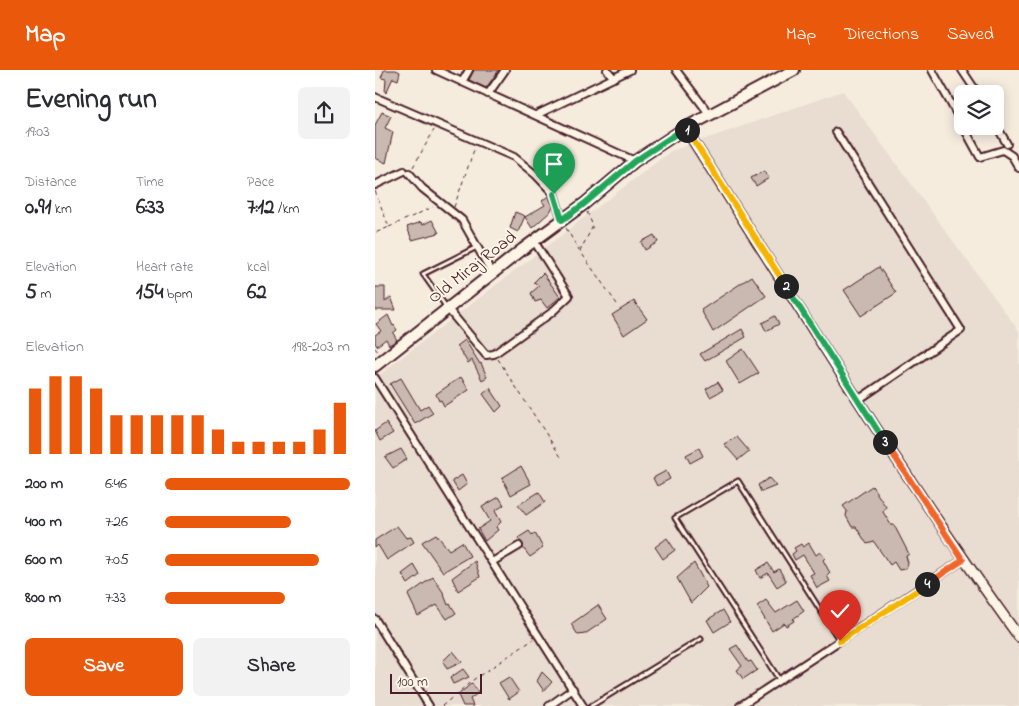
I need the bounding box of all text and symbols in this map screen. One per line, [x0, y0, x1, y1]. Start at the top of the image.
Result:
text: Map [25, 18, 66, 53]
text: Map [786, 22, 816, 48]
text: Directions [844, 22, 919, 48]
text: Saved [947, 22, 994, 48]
text: Evening run [25, 80, 157, 121]
map controls [954, 85, 1004, 135]
button: layers [954, 85, 1004, 135]
button: share [298, 87, 350, 139]
pin: 1 [675, 118, 699, 142]
text: 19:03 [25, 120, 50, 144]
text: 1 [685, 120, 690, 141]
pin [533, 143, 575, 194]
icon: arrive [540, 150, 568, 178]
text: Distance [25, 172, 77, 193]
text: Time [136, 172, 164, 193]
text: Pace [247, 172, 274, 193]
text: 0.91 [25, 193, 51, 223]
text: 6:33 [136, 193, 164, 223]
text: 7:12 [247, 193, 275, 223]
text: km [51, 199, 72, 220]
text: /km [275, 199, 299, 220]
street label: Old Miraj Road [423, 225, 523, 311]
text: Elevation [25, 257, 76, 278]
text: Heart rate [136, 257, 193, 278]
text: kcal [247, 257, 269, 278]
pin: 2 [773, 274, 799, 298]
text: 2 [783, 276, 790, 297]
text: 5 [25, 278, 37, 308]
text: 154 [136, 278, 163, 308]
text: 62 [247, 278, 267, 308]
text: m [37, 284, 51, 305]
text: bpm [163, 284, 193, 305]
text: Elevation [25, 335, 84, 359]
text: 198–203 m [292, 335, 350, 359]
pin: 3 [873, 430, 897, 454]
text: 3 [883, 432, 888, 453]
text: 200 m [25, 472, 63, 496]
text: 6:46 [105, 472, 127, 496]
text: 400 m [25, 510, 62, 534]
text: 7:26 [105, 510, 128, 534]
text: 600 m [25, 548, 62, 572]
text: 7:05 [105, 548, 129, 572]
pin: 4 [915, 572, 939, 596]
text: 4 [925, 574, 930, 595]
text: 800 m [25, 586, 61, 610]
text: 7:33 [105, 586, 126, 610]
pin [819, 590, 861, 641]
icon: check [826, 597, 854, 625]
button: Save [25, 638, 183, 696]
button: Share [193, 638, 350, 696]
scale bar [390, 671, 483, 694]
text: 100 m [397, 672, 428, 693]

